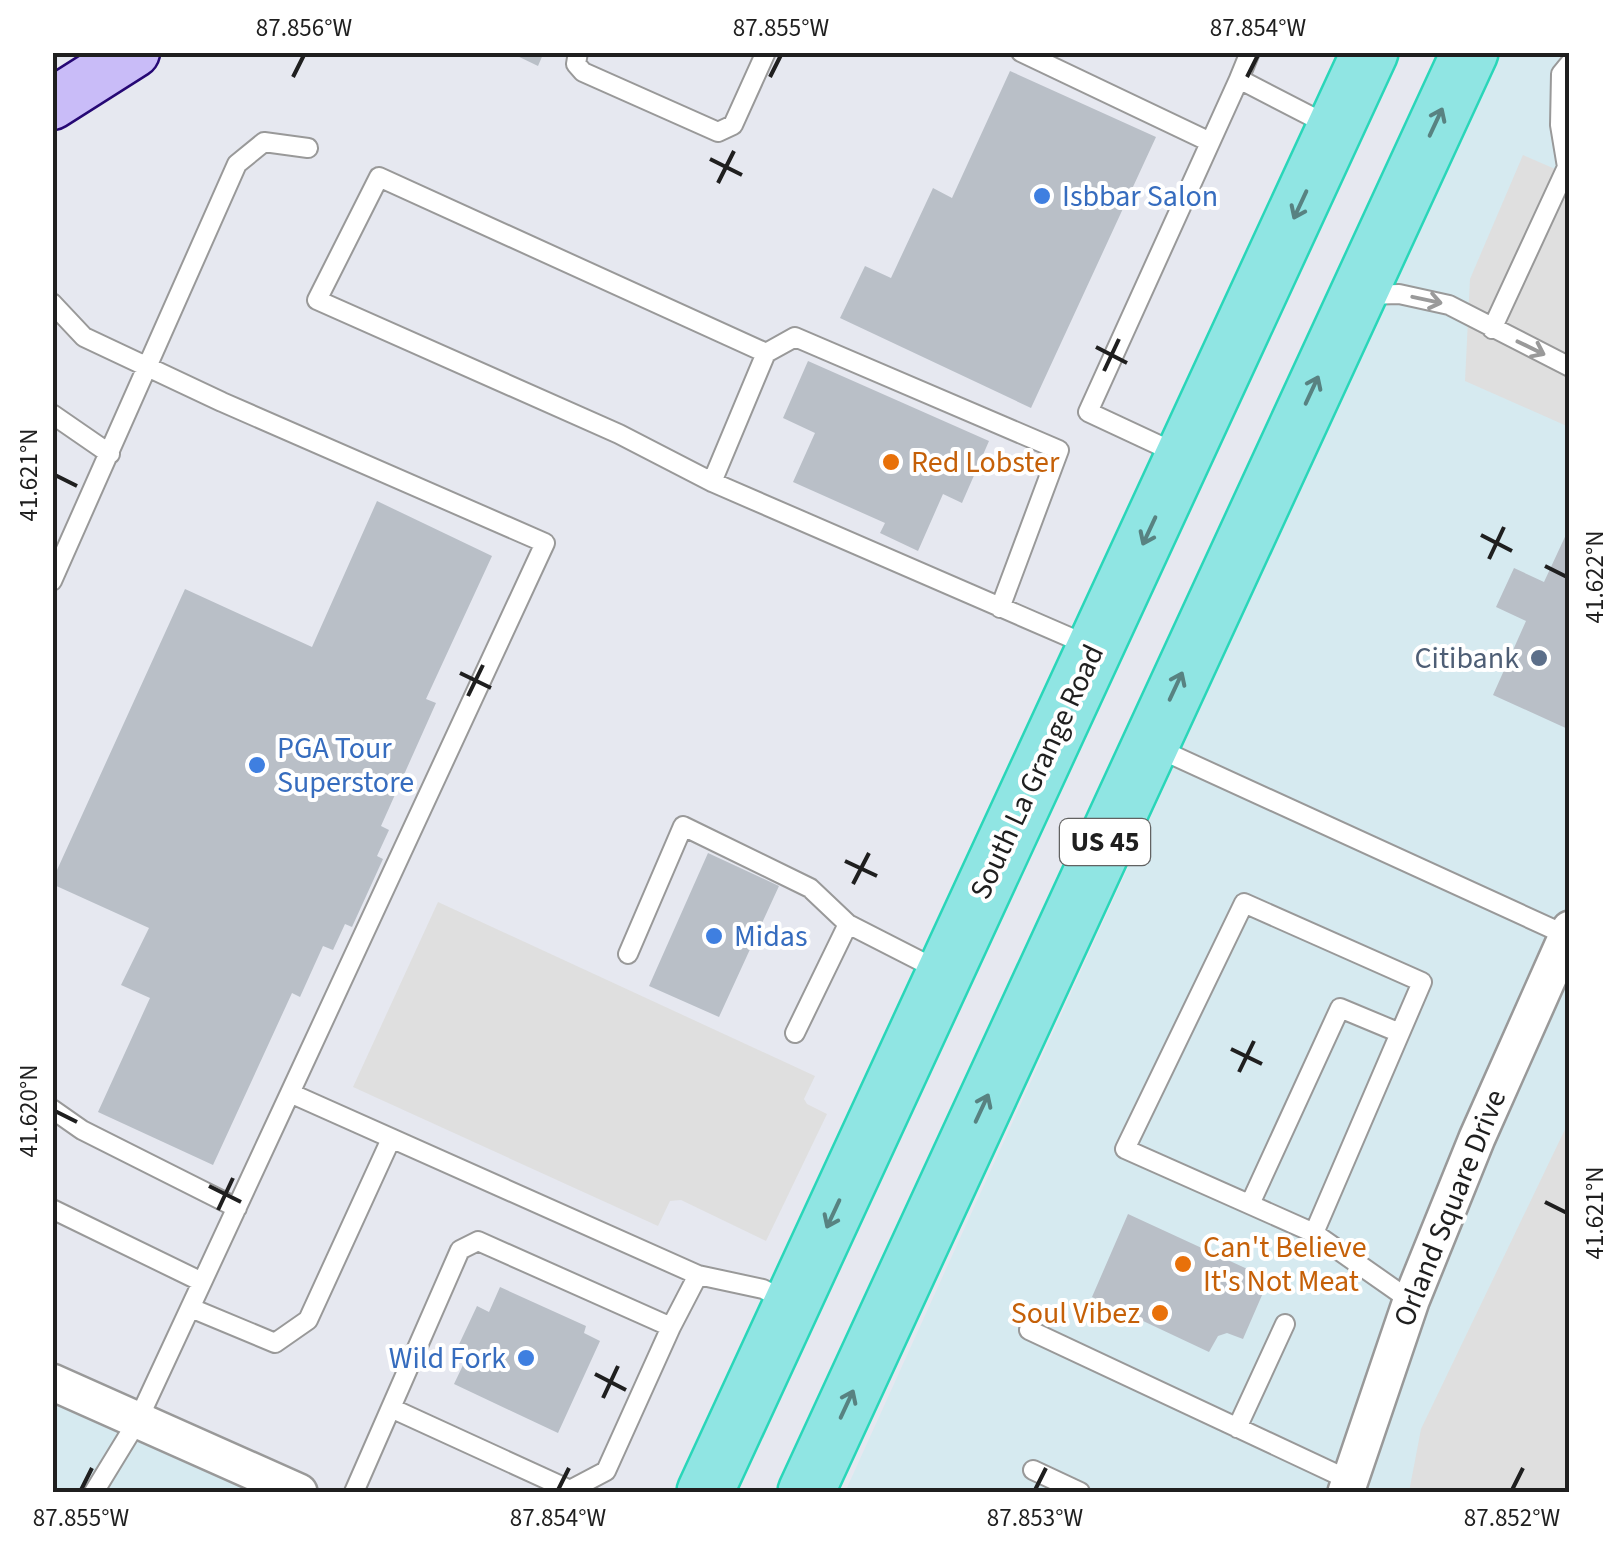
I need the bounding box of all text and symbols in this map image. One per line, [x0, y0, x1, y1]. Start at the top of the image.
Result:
text: 87.856°W [256, 10, 352, 46]
text: 87.855°W [733, 10, 829, 46]
text: 87.854°W [1210, 10, 1306, 46]
one-way arrow [1428, 108, 1447, 138]
place label: Isbbar Salon [1062, 175, 1218, 218]
marker: Isbbar Salon [1031, 185, 1053, 207]
one-way arrow [1289, 189, 1308, 219]
one-way arrow [1410, 292, 1442, 311]
one-way arrow [1516, 339, 1545, 358]
one-way arrow [1304, 376, 1322, 406]
text: 41.621°N [11, 429, 47, 521]
place label: Red Lobster [911, 441, 1060, 484]
marker: Red Lobster [880, 451, 902, 473]
one-way arrow [1139, 516, 1157, 546]
text: 41.622°N [1577, 531, 1613, 623]
place label: Citibank [1414, 637, 1519, 680]
street label: South La Grange Road [959, 638, 1115, 906]
marker: Citibank [1528, 647, 1550, 669]
one-way arrow [1168, 672, 1187, 702]
place label: PGA Tour Superstore [277, 727, 414, 804]
marker: PGA Tour Superstore [246, 754, 268, 776]
road number: US 45 [1060, 819, 1150, 865]
place label: Midas [734, 915, 808, 958]
marker: Midas [703, 925, 725, 947]
text: 41.620°N [11, 1065, 47, 1157]
street label: Orland Square Drive [1383, 1083, 1517, 1333]
one-way arrow [974, 1094, 993, 1124]
text: 41.621°N [1577, 1167, 1613, 1259]
one-way arrow [823, 1198, 842, 1228]
place label: Can't Believe It's Not Meat [1203, 1226, 1367, 1303]
marker: Can't Believe It's Not Meat [1172, 1253, 1194, 1275]
place label: Soul Vibez [1011, 1292, 1140, 1335]
marker: Soul Vibez [1149, 1302, 1171, 1324]
place label: Wild Fork [389, 1337, 506, 1380]
marker: Wild Fork [515, 1347, 537, 1369]
one-way arrow [839, 1389, 857, 1420]
text: 87.855°W [33, 1500, 129, 1536]
text: 87.854°W [510, 1500, 606, 1536]
text: 87.853°W [987, 1500, 1083, 1536]
text: 87.852°W [1464, 1500, 1560, 1536]

